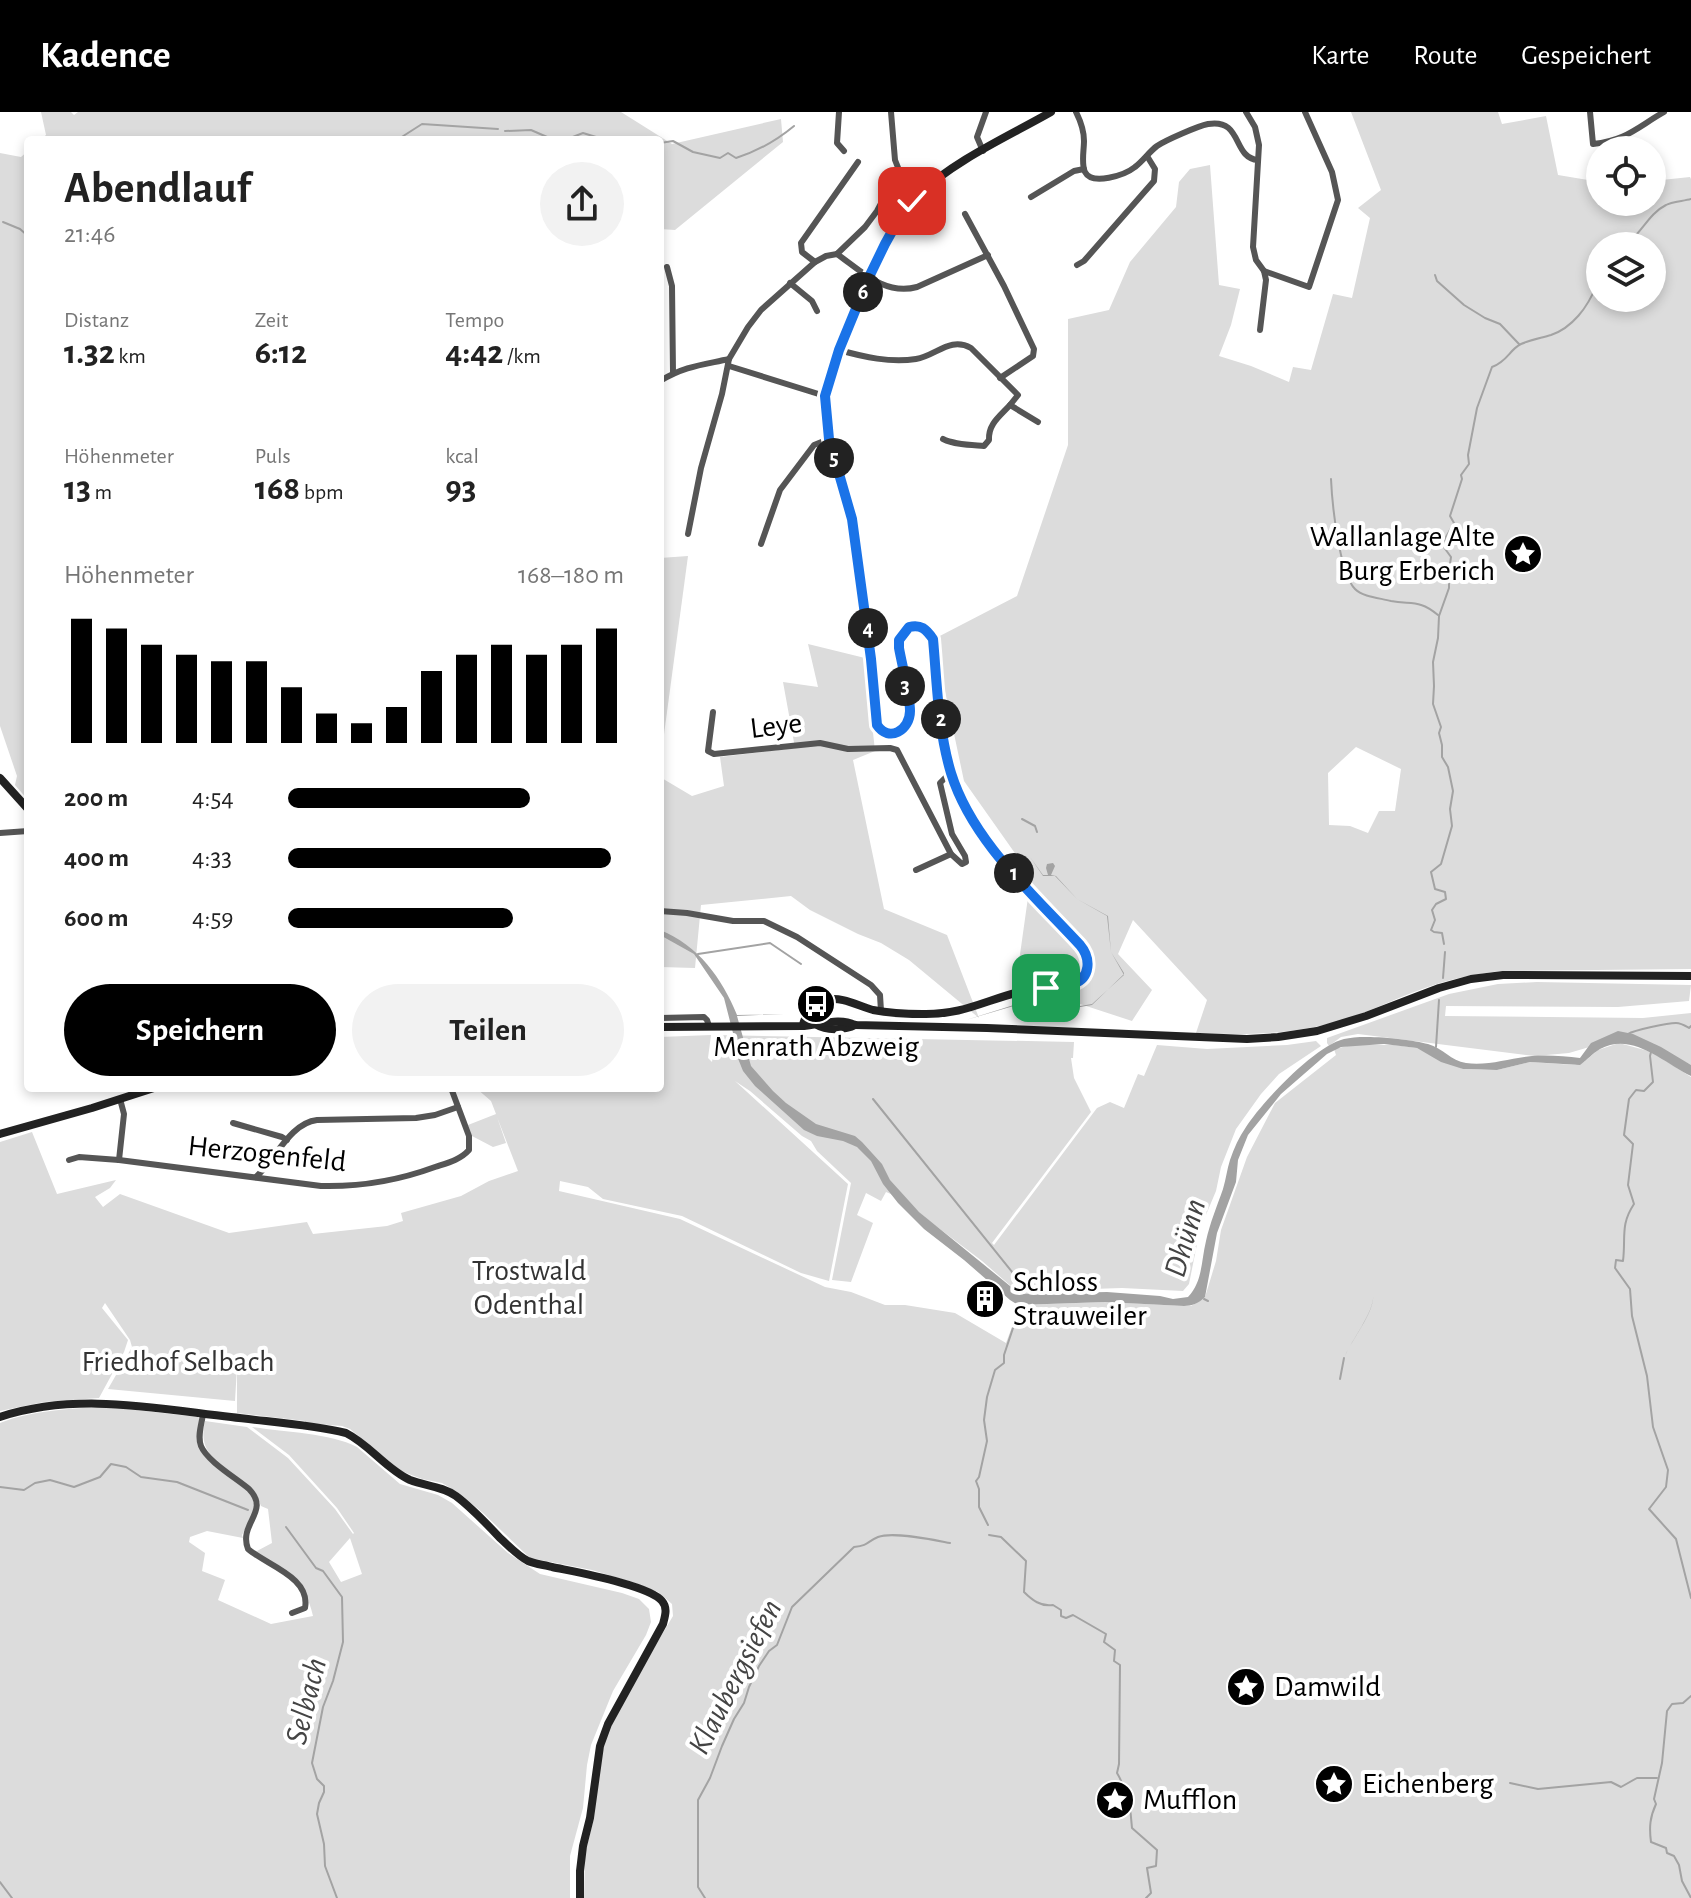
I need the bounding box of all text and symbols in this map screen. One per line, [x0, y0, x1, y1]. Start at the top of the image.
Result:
text: Kadence [40, 37, 171, 75]
text: Karte [1311, 42, 1369, 70]
text: Route [1413, 42, 1477, 70]
text: Gespeichert [1521, 42, 1651, 70]
map controls [1586, 136, 1666, 312]
button: locate [1586, 136, 1666, 216]
button: share [540, 162, 624, 246]
text: Abendlauf [64, 167, 251, 211]
pin [878, 167, 946, 235]
icon: check [890, 179, 934, 223]
text: 21:46 [64, 221, 115, 247]
button: layers [1586, 232, 1666, 312]
pin: 6 [843, 272, 883, 312]
text: 6 [858, 281, 868, 303]
text: Distanz [64, 309, 129, 331]
text: Zeit [255, 309, 288, 331]
text: Tempo [445, 309, 504, 331]
text: 1.32 [64, 336, 115, 370]
text: 6:12 [255, 336, 307, 370]
text: 4:42 [445, 336, 503, 370]
text: km [115, 345, 146, 367]
text: /km [503, 345, 541, 367]
pin: 5 [814, 438, 854, 478]
text: Höhenmeter [64, 445, 174, 467]
text: Puls [255, 445, 291, 467]
text: kcal [445, 445, 479, 467]
text: 5 [829, 447, 839, 469]
text: 13 [64, 472, 91, 506]
text: 168 [255, 472, 300, 506]
text: 93 [445, 472, 476, 506]
text: m [91, 481, 112, 503]
text: bpm [300, 481, 344, 503]
place label: Wallanlage Alte Burg Erberich [1310, 522, 1495, 586]
place icon: Wallanlage Alte Burg Erberich [1502, 533, 1544, 575]
text: Höhenmeter [64, 562, 194, 588]
text: 168–180 m [518, 562, 624, 588]
pin: 4 [848, 608, 888, 648]
text: 4 [862, 617, 874, 639]
pin: 3 [885, 666, 925, 706]
text: 3 [900, 675, 910, 697]
pin: 2 [921, 699, 961, 739]
street label: Leye [748, 708, 804, 744]
text: 2 [936, 708, 946, 730]
text: 200 m [64, 785, 128, 811]
text: 4:54 [192, 785, 234, 811]
text: 400 m [64, 845, 129, 871]
text: 4:33 [192, 845, 232, 871]
pin: 1 [994, 853, 1034, 893]
text: 1 [1010, 862, 1018, 884]
text: 600 m [64, 905, 129, 931]
text: 4:59 [192, 905, 234, 931]
pin [1012, 954, 1080, 1022]
icon: arrive [1024, 966, 1068, 1010]
bus stop icon: Menrath Abzweig [795, 983, 837, 1025]
button: Speichern [64, 984, 336, 1076]
button: Teilen [352, 984, 624, 1076]
place label: Menrath Abzweig [713, 1032, 919, 1062]
street label: Herzogenfeld [186, 1131, 348, 1177]
water label: Dhünn [1159, 1195, 1211, 1281]
park label: Trostwald Odenthal [472, 1256, 586, 1320]
place label: Schloss Strauweiler [1013, 1267, 1147, 1331]
building icon: Schloss Strauweiler [964, 1278, 1006, 1320]
park label: Friedhof Selbach [81, 1347, 275, 1377]
water label: Klaubergsiefen [682, 1594, 788, 1760]
water label: Selbach [280, 1655, 332, 1747]
place icon: Damwild [1225, 1666, 1267, 1708]
place label: Damwild [1274, 1672, 1381, 1702]
place icon: Eichenberg [1313, 1763, 1355, 1805]
place label: Eichenberg [1362, 1769, 1494, 1799]
place icon: Mufflon [1094, 1779, 1136, 1821]
place label: Mufflon [1143, 1785, 1237, 1815]

